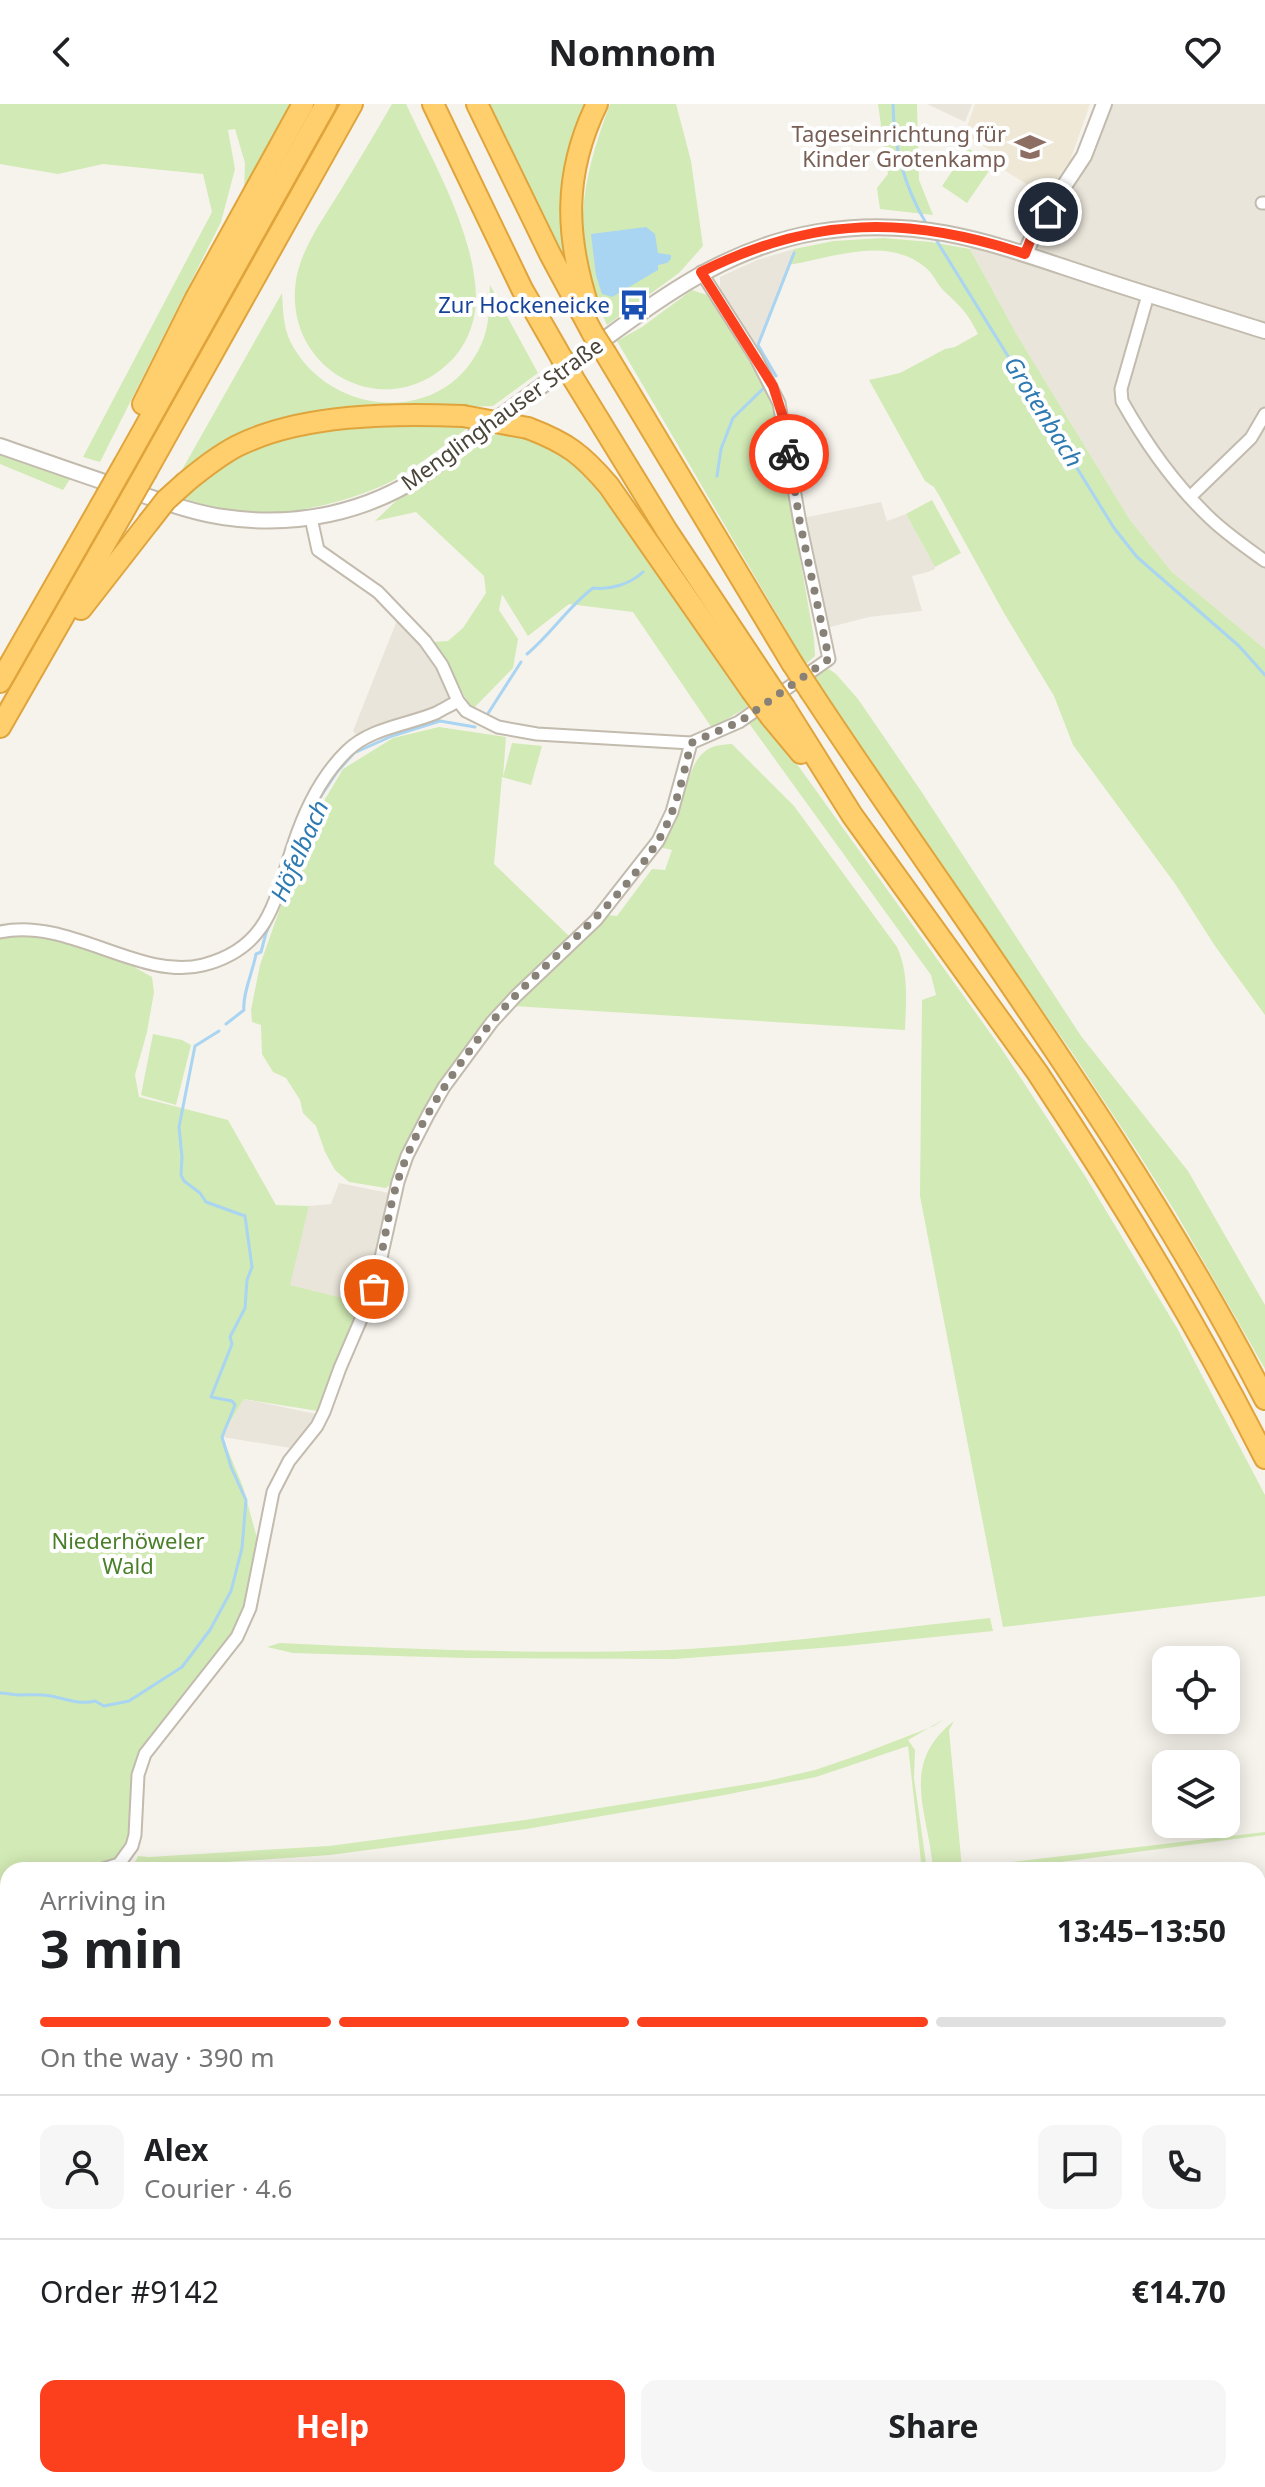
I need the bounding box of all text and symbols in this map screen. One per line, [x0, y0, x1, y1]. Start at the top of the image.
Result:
text: Nomnom [549, 28, 716, 77]
icon: back [40, 30, 84, 74]
icon: heart [1181, 30, 1225, 74]
place label: Tageseinrichtung für Kinder Grotenkamp [791, 118, 1006, 173]
school or university icon: Tageseinrichtung für Kinder Grotenkamp [1013, 130, 1047, 164]
pin [1014, 178, 1082, 246]
icon: home [1026, 190, 1070, 234]
bus stop icon: Zur Hockeneicke [617, 288, 651, 322]
place label: Zur Hockeneicke [438, 289, 610, 319]
street label: Menglinghauser Straße [394, 330, 608, 497]
water label: Grotenbach [997, 349, 1091, 473]
courier [749, 414, 829, 494]
icon: bike [767, 432, 811, 476]
water label: Höfelbach [262, 794, 336, 906]
pin [340, 1255, 408, 1323]
icon: bag [352, 1267, 396, 1311]
park label: Niederhöweler Wald [51, 1525, 205, 1580]
map controls [1152, 1646, 1240, 1838]
button: locate [1152, 1646, 1240, 1734]
button: layers [1152, 1750, 1240, 1838]
text: Arriving in [40, 1882, 166, 1918]
text: 13:45–13:50 [1057, 1910, 1226, 1951]
text: 3 min [40, 1912, 183, 1983]
text: On the way · 390 m [40, 2039, 274, 2075]
button: person [40, 2125, 124, 2209]
button: chat [1038, 2125, 1122, 2209]
button: phone [1142, 2125, 1226, 2209]
text: Alex [144, 2129, 208, 2170]
text: Courier · 4.6 [144, 2170, 292, 2206]
text: Order #9142 [40, 2271, 219, 2312]
text: €14.70 [1132, 2271, 1226, 2312]
button: Help [40, 2380, 625, 2472]
button: Share [641, 2380, 1226, 2472]

